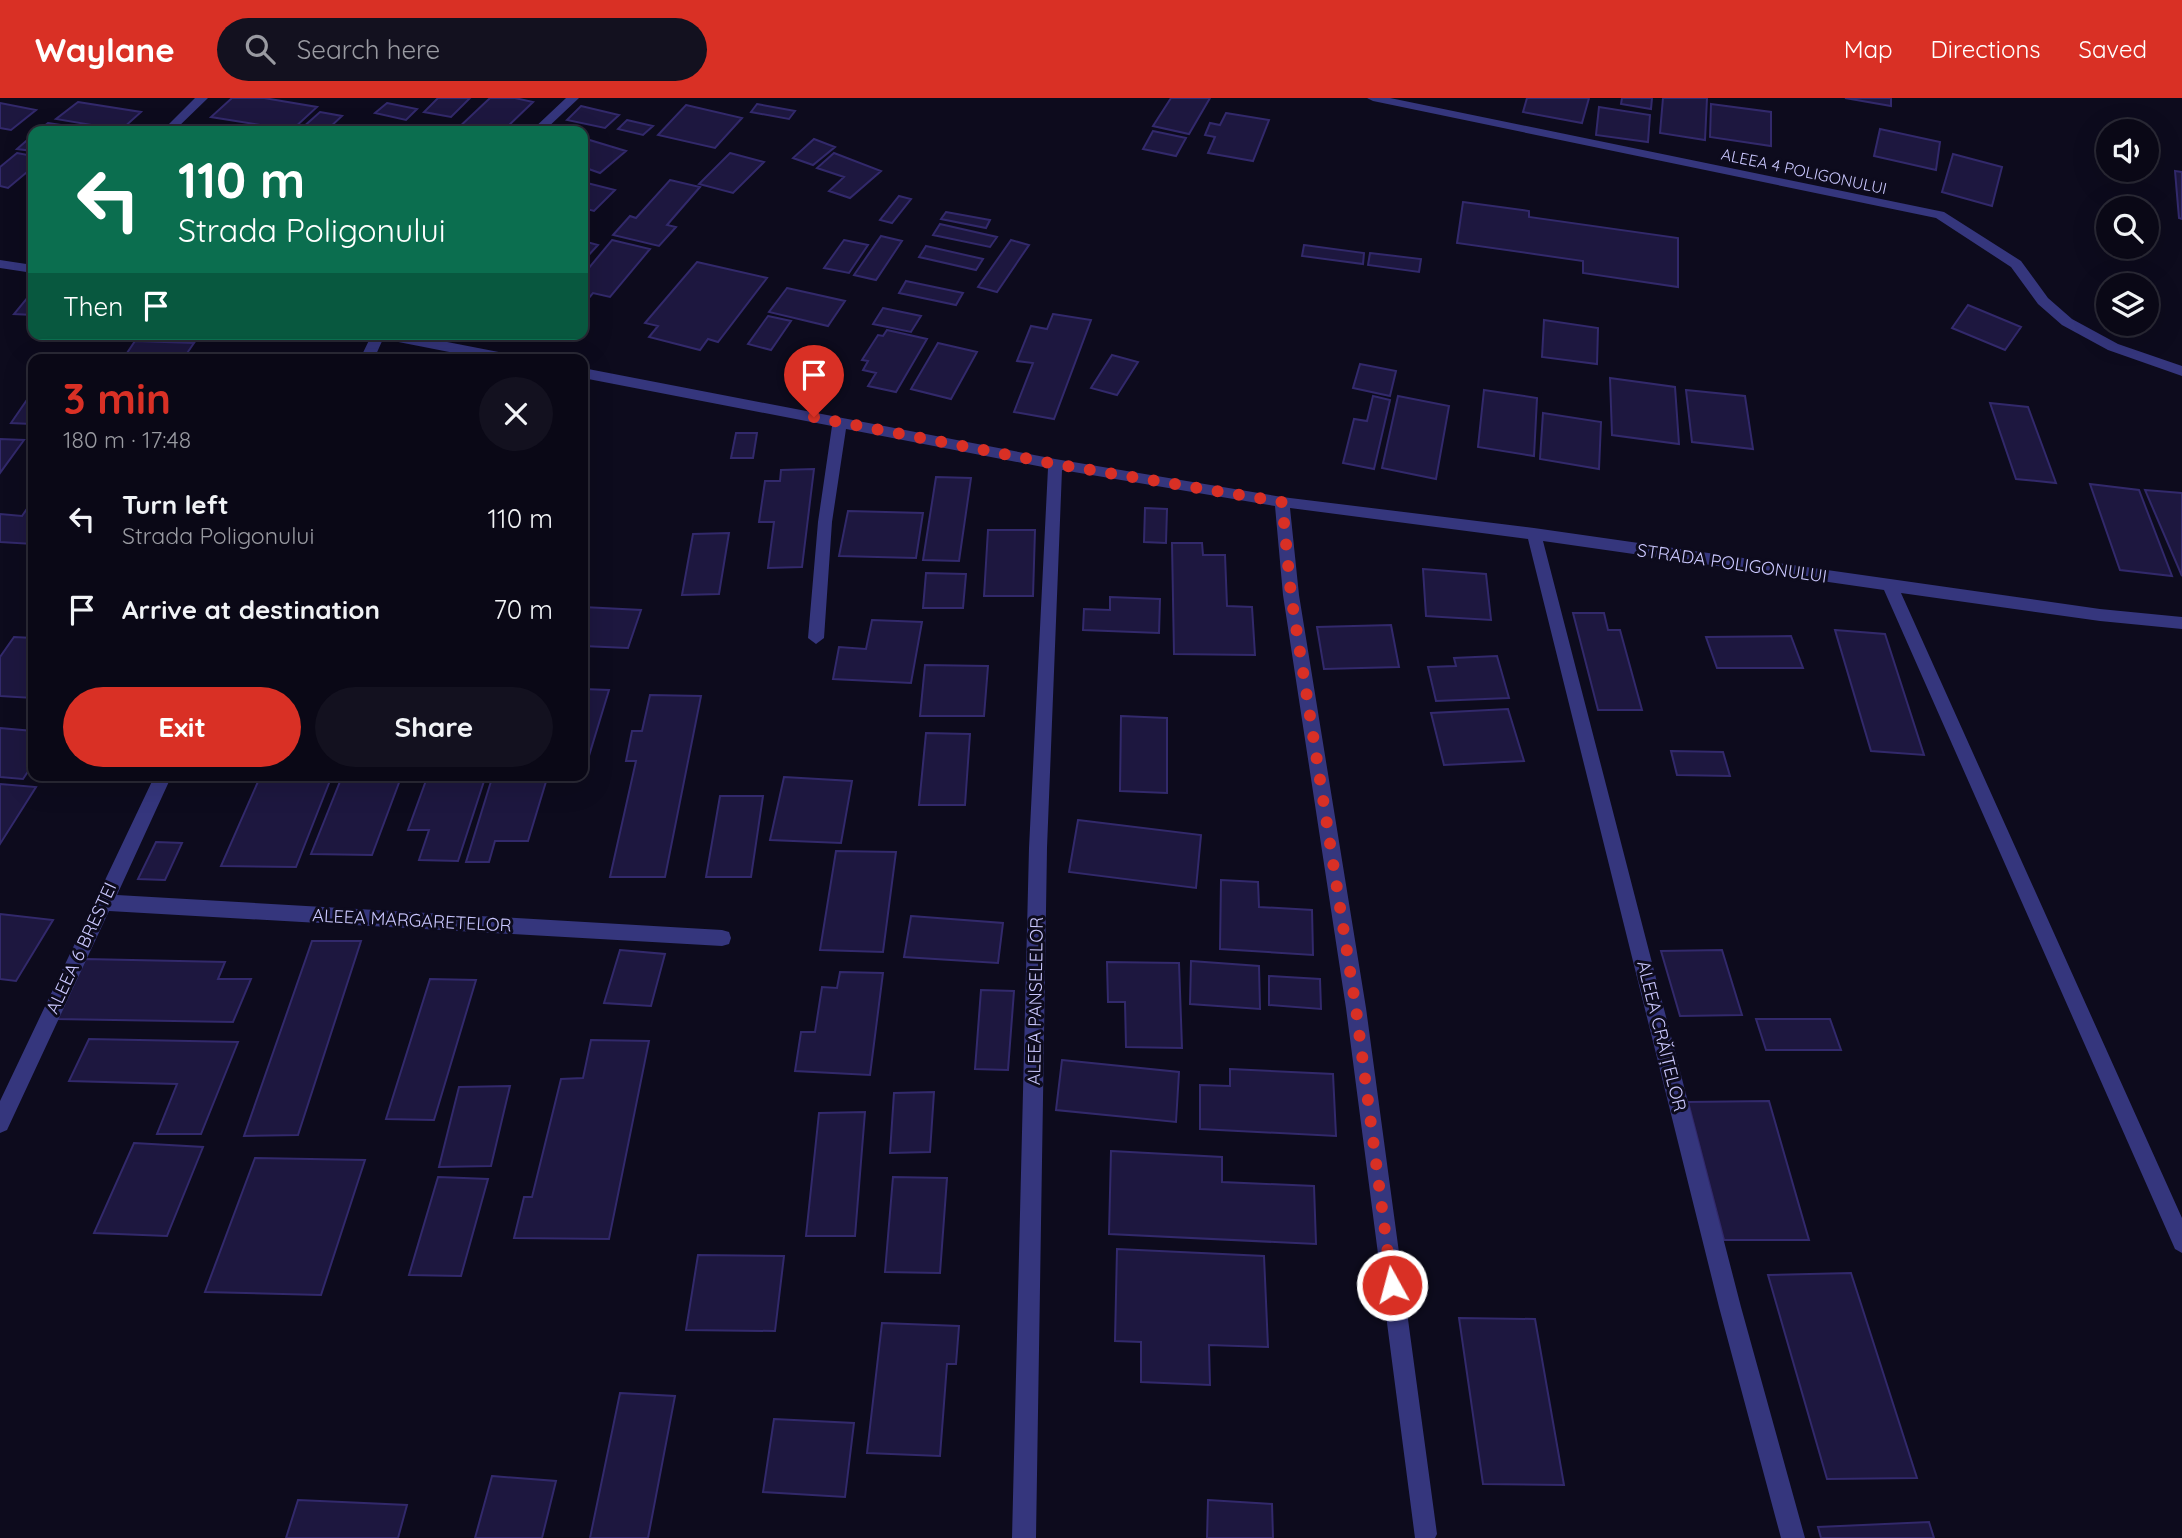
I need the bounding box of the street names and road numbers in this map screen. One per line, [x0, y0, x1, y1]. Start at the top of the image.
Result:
street label: ALEEA 4 POLIGONULUI [1719, 144, 1889, 198]
street label: STRADA POLIGONULUI [1636, 538, 1828, 588]
street label: ALEEA 6 BRESTEI [40, 879, 122, 1017]
street label: ALEEA MARGARETELOR [312, 903, 512, 937]
street label: ALEEA PANSELELOR [1022, 917, 1048, 1085]
street label: ALEEA CRĂIȚELOR [1632, 958, 1692, 1114]

